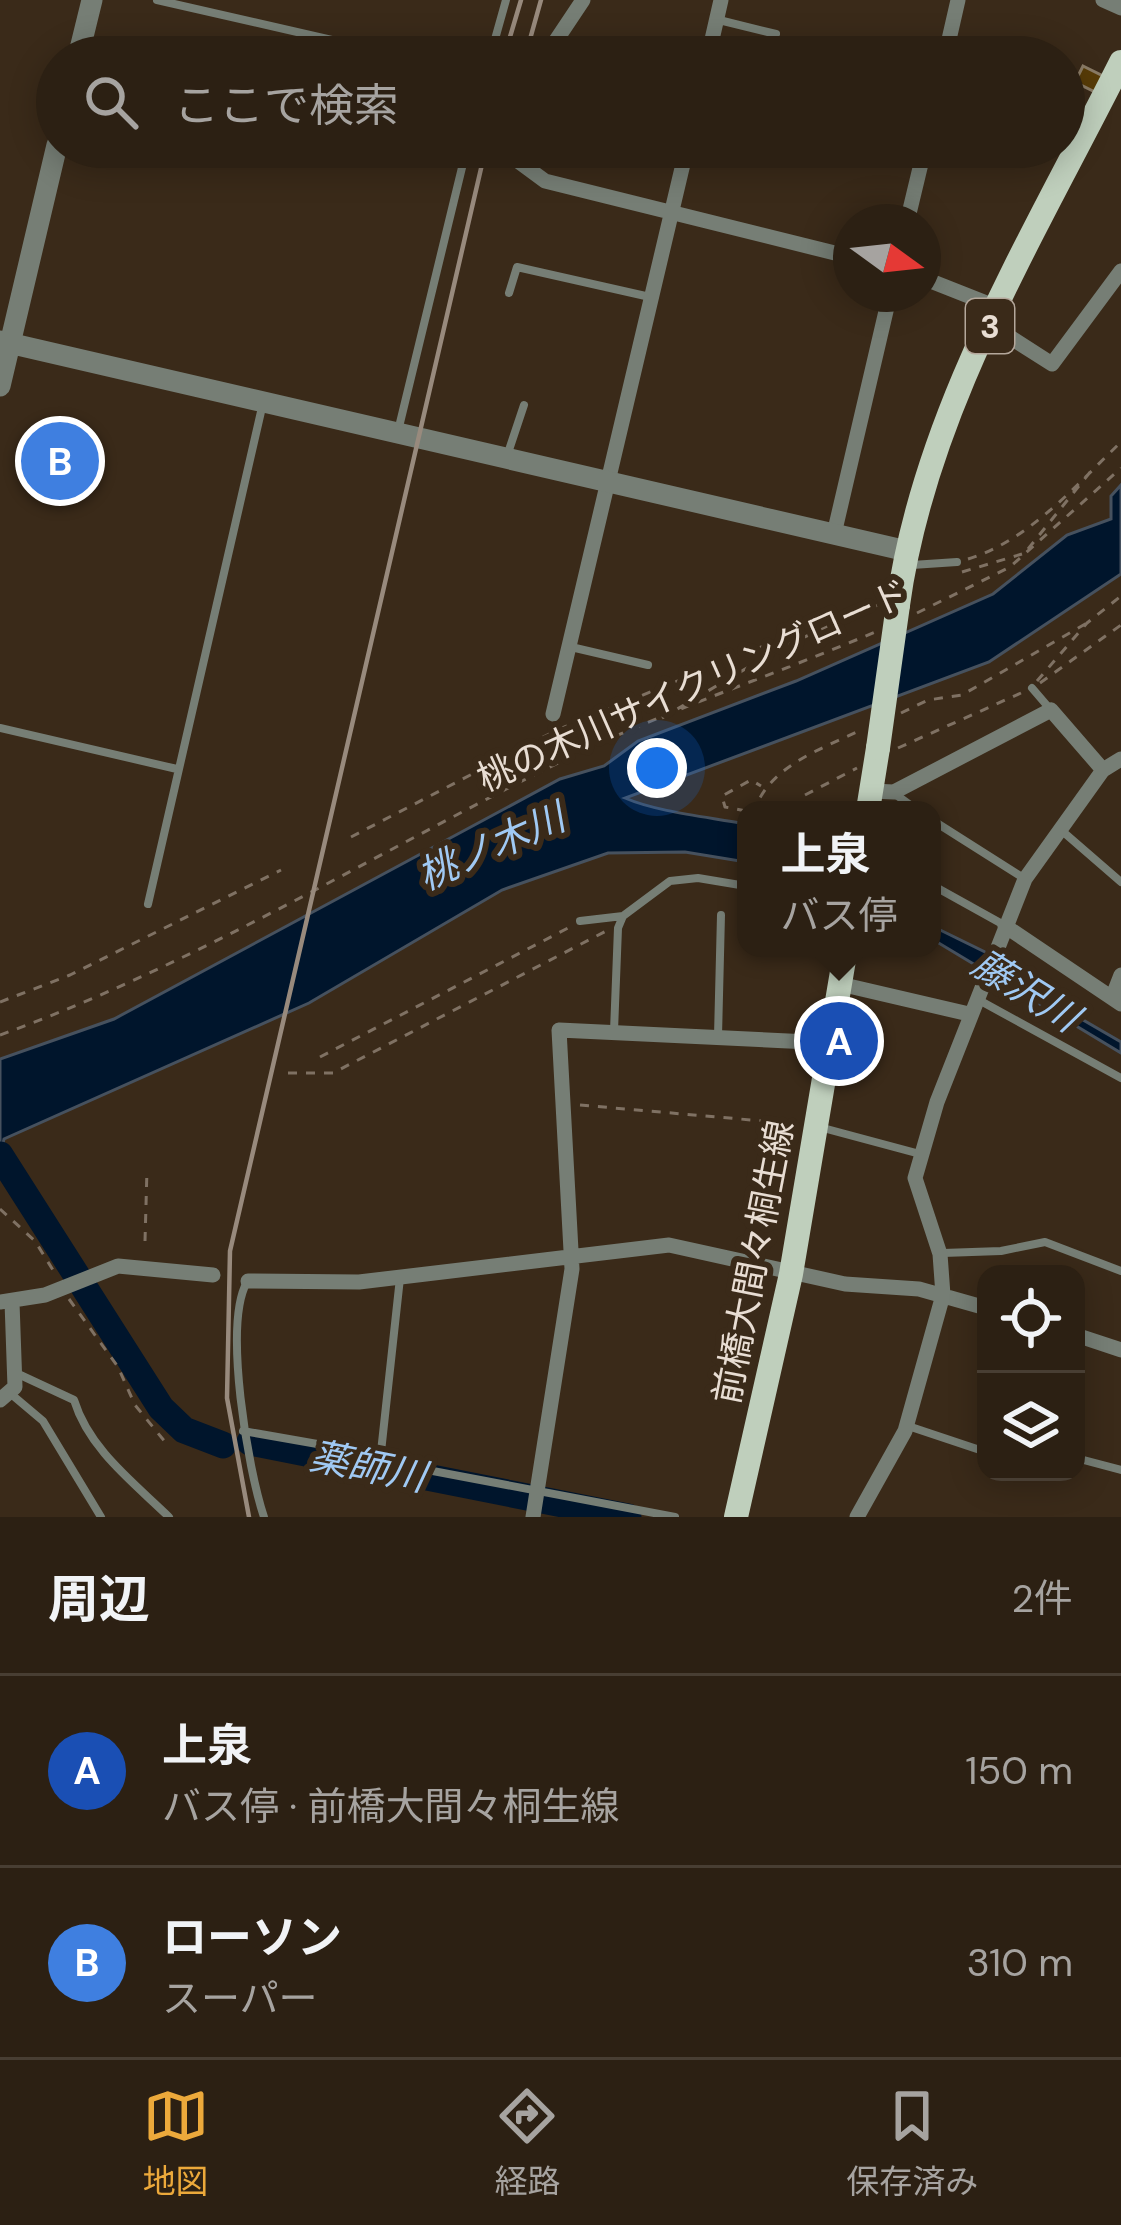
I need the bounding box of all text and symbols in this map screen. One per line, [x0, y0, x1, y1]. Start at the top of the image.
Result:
search box [36, 36, 1085, 168]
icon: search [78, 69, 144, 135]
text: ここで検索 [174, 76, 399, 135]
north arrow [833, 204, 941, 312]
road number: 3 [966, 299, 1014, 353]
pin: B [21, 416, 99, 506]
street label: 桃の木川サイクリングロード [470, 569, 916, 802]
your location [627, 738, 687, 798]
water label: 桃ノ木川 [410, 790, 576, 901]
popup [737, 801, 941, 957]
text: 上泉 [780, 825, 871, 884]
text: バス停 [780, 890, 898, 941]
water label: 藤沢川 [963, 938, 1092, 1045]
pin: A [800, 996, 878, 1086]
street label: 前橋大間々桐生線 [703, 1116, 804, 1408]
map controls [977, 1265, 1085, 1481]
button: locate [977, 1265, 1085, 1373]
button: layers [977, 1373, 1085, 1481]
water label: 薬師川 [306, 1430, 434, 1503]
text: 周辺 [48, 1566, 150, 1633]
text: 2件 [1012, 1573, 1073, 1624]
text: 上泉 [162, 1716, 252, 1775]
text: A [73, 1745, 101, 1796]
text: 150 m [965, 1745, 1073, 1796]
text: バス停 · 前橋大間々桐生線 [162, 1781, 619, 1832]
text: ローソン [162, 1908, 342, 1967]
text: B [75, 1937, 99, 1988]
text: 310 m [967, 1937, 1073, 1988]
text: スーパー [162, 1973, 318, 2024]
tab: 地図 [143, 2083, 209, 2203]
tab: 経路 [494, 2083, 560, 2203]
tab: 保存済み [846, 2083, 978, 2203]

